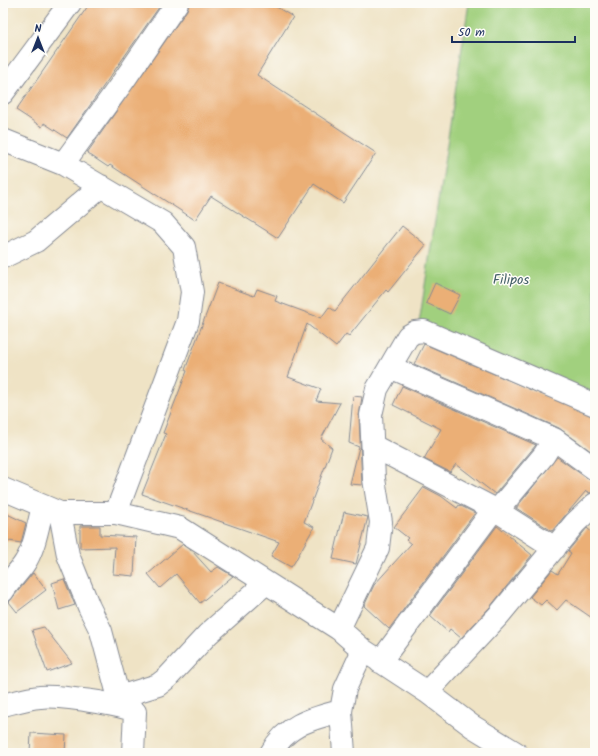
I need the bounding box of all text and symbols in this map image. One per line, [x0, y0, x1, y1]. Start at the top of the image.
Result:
north arrow [18, 18, 58, 58]
scale bar [452, 18, 575, 44]
text: N [35, 20, 42, 38]
text: 50 m [458, 23, 485, 42]
park label: Filipos [493, 269, 529, 291]

